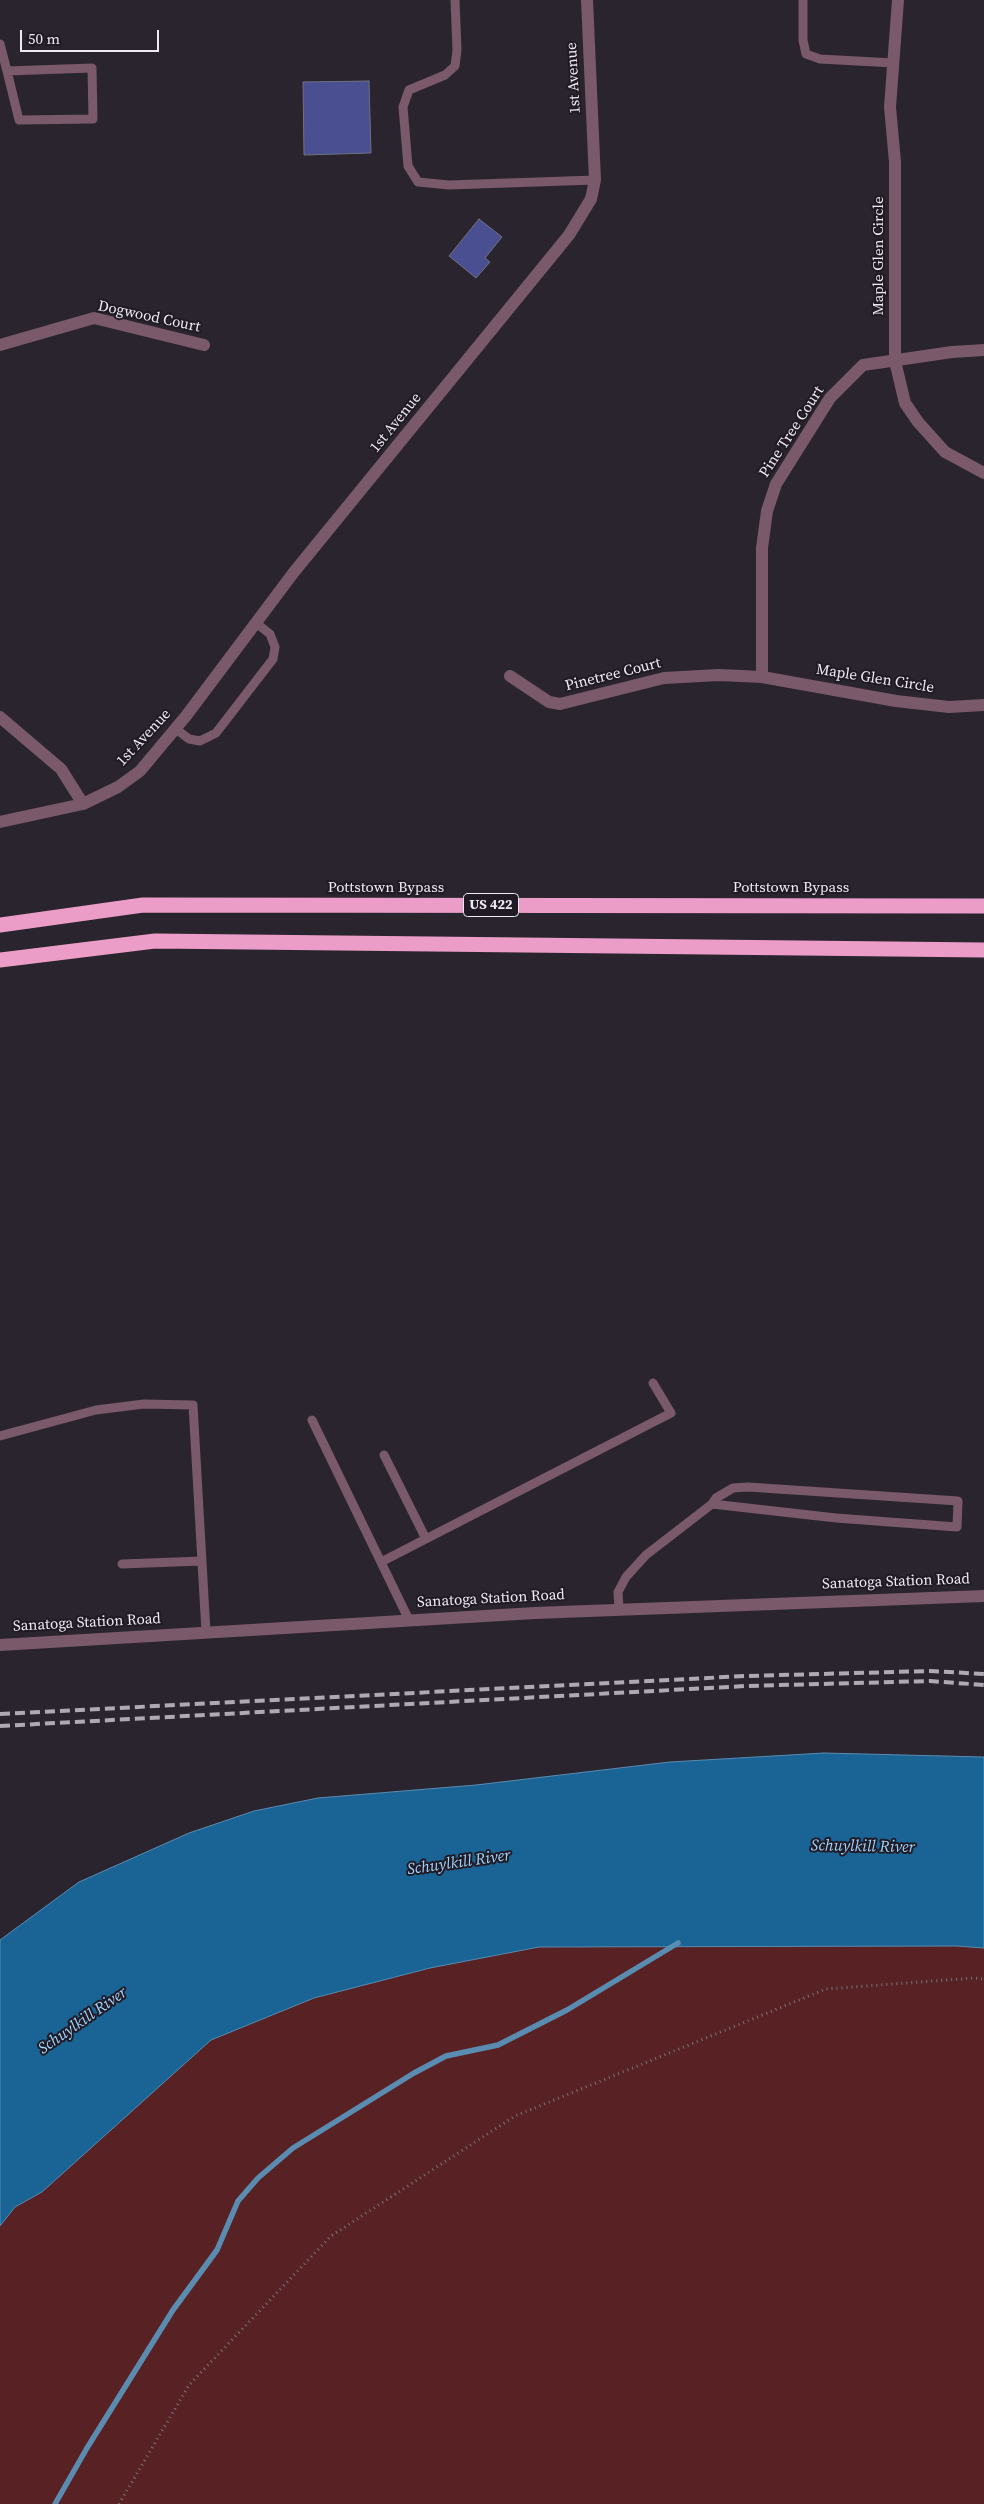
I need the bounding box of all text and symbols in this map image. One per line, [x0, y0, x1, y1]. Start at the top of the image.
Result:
scale bar [22, 20, 161, 52]
text: 50 m [28, 28, 60, 49]
street label: 1st Avenue [563, 42, 585, 114]
street label: Maple Glen Circle [870, 196, 888, 316]
street label: Dogwood Court [96, 297, 202, 337]
street label: Pine Tree Court [756, 383, 828, 481]
street label: 1st Avenue [366, 390, 426, 456]
street label: Pinetree Court [563, 654, 663, 696]
street label: Maple Glen Circle [815, 661, 935, 697]
street label: 1st Avenue [113, 706, 175, 770]
street label: Pottstown Bypass [328, 879, 444, 897]
street label: Pottstown Bypass [733, 879, 849, 897]
road number: US 422 [464, 894, 518, 916]
street label: Sanatoga Station Road [822, 1570, 970, 1594]
street label: Sanatoga Station Road [417, 1586, 565, 1612]
street label: Sanatoga Station Road [13, 1610, 161, 1636]
water label: Schuylkill River [811, 1836, 915, 1858]
water label: Schuylkill River [406, 1846, 512, 1880]
water label: Schuylkill River [35, 1983, 131, 2059]

